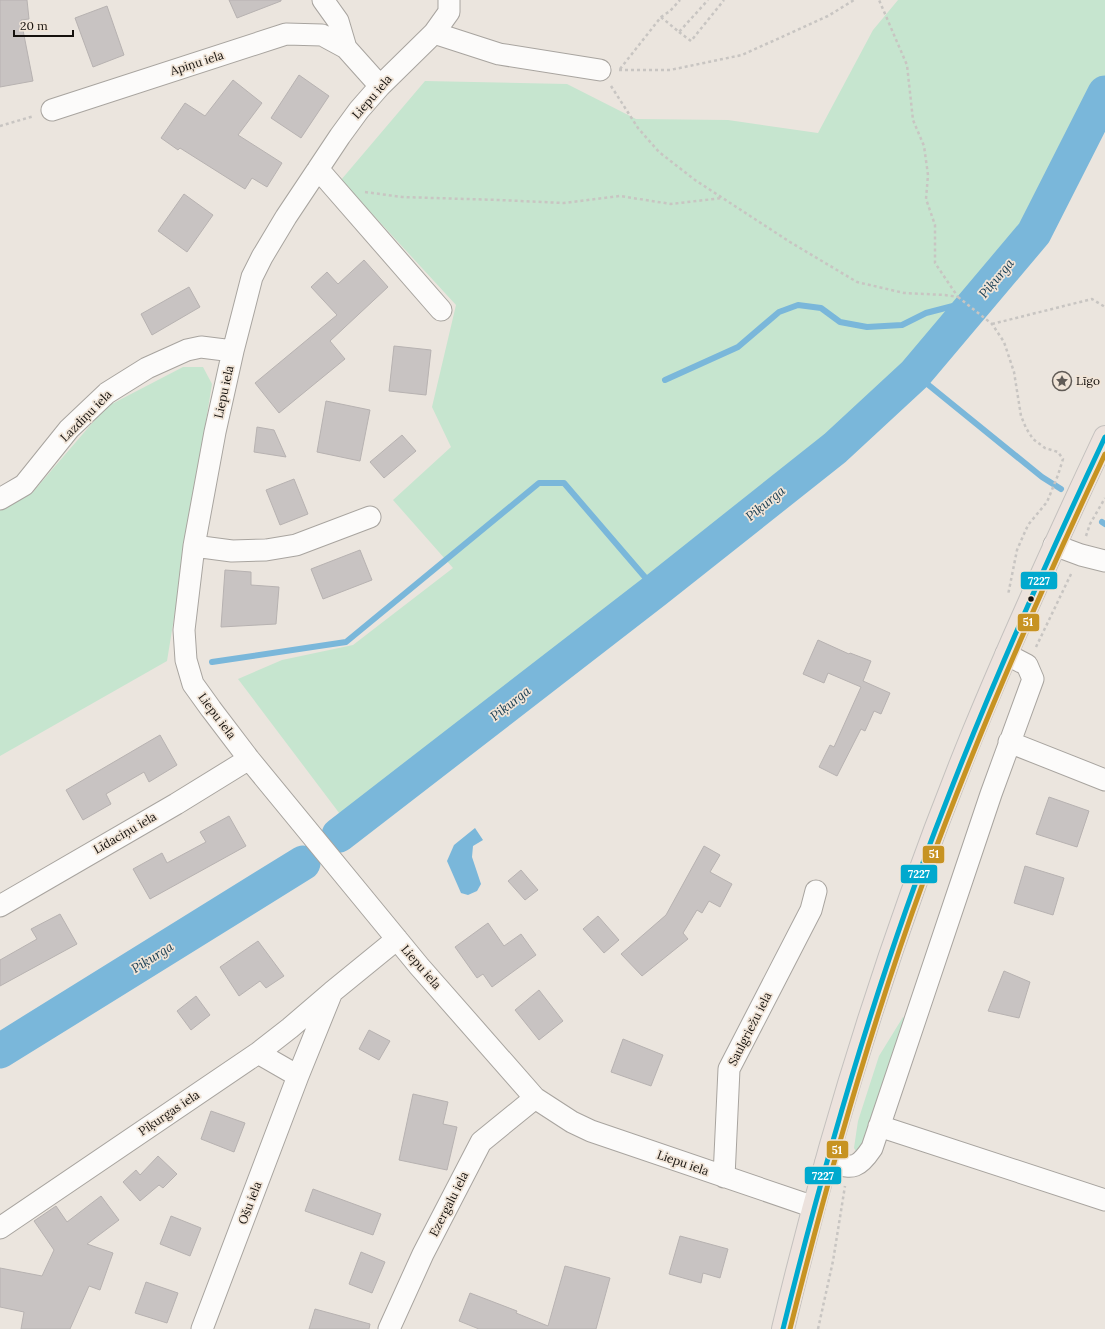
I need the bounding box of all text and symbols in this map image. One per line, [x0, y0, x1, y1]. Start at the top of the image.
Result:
scale bar [14, 12, 73, 38]
text: 20 m [20, 18, 48, 33]
street label: Apiņu iela [167, 47, 226, 79]
street label: Liepu iela [348, 72, 395, 122]
water label: Piķurga [975, 254, 1018, 301]
street label: Liepu iela [211, 364, 236, 420]
place icon: Līgo [1051, 370, 1073, 392]
place label: Līgo [1076, 373, 1100, 388]
street label: Lazdiņu iela [57, 387, 115, 445]
water label: Piķurga [742, 482, 789, 525]
line badge: 7227 [1020, 571, 1058, 590]
text: 7227 [1028, 574, 1050, 588]
unlabelled marker [1026, 594, 1036, 604]
line badge: 51 [1017, 613, 1040, 632]
text: 51 [1023, 615, 1034, 629]
water label: Piķurga [487, 682, 534, 724]
street label: Liepu iela [195, 690, 240, 742]
street label: Līdaciņu iela [91, 808, 159, 858]
line badge: 51 [922, 845, 945, 864]
text: 51 [929, 847, 940, 861]
line badge: 7227 [900, 864, 938, 884]
text: 7227 [908, 867, 930, 881]
water label: Piķurga [128, 938, 177, 977]
street label: Liepu iela [398, 942, 445, 992]
street label: Saulgriežu iela [725, 989, 775, 1068]
street label: Piķurgas iela [135, 1087, 203, 1139]
line badge: 51 [826, 1140, 849, 1159]
text: 51 [832, 1143, 843, 1157]
street label: Liepu iela [655, 1147, 711, 1178]
line badge: 7227 [804, 1166, 842, 1185]
street label: Ezergalu iela [426, 1169, 471, 1239]
text: 7227 [812, 1169, 834, 1183]
street label: Ošu iela [235, 1179, 265, 1226]

